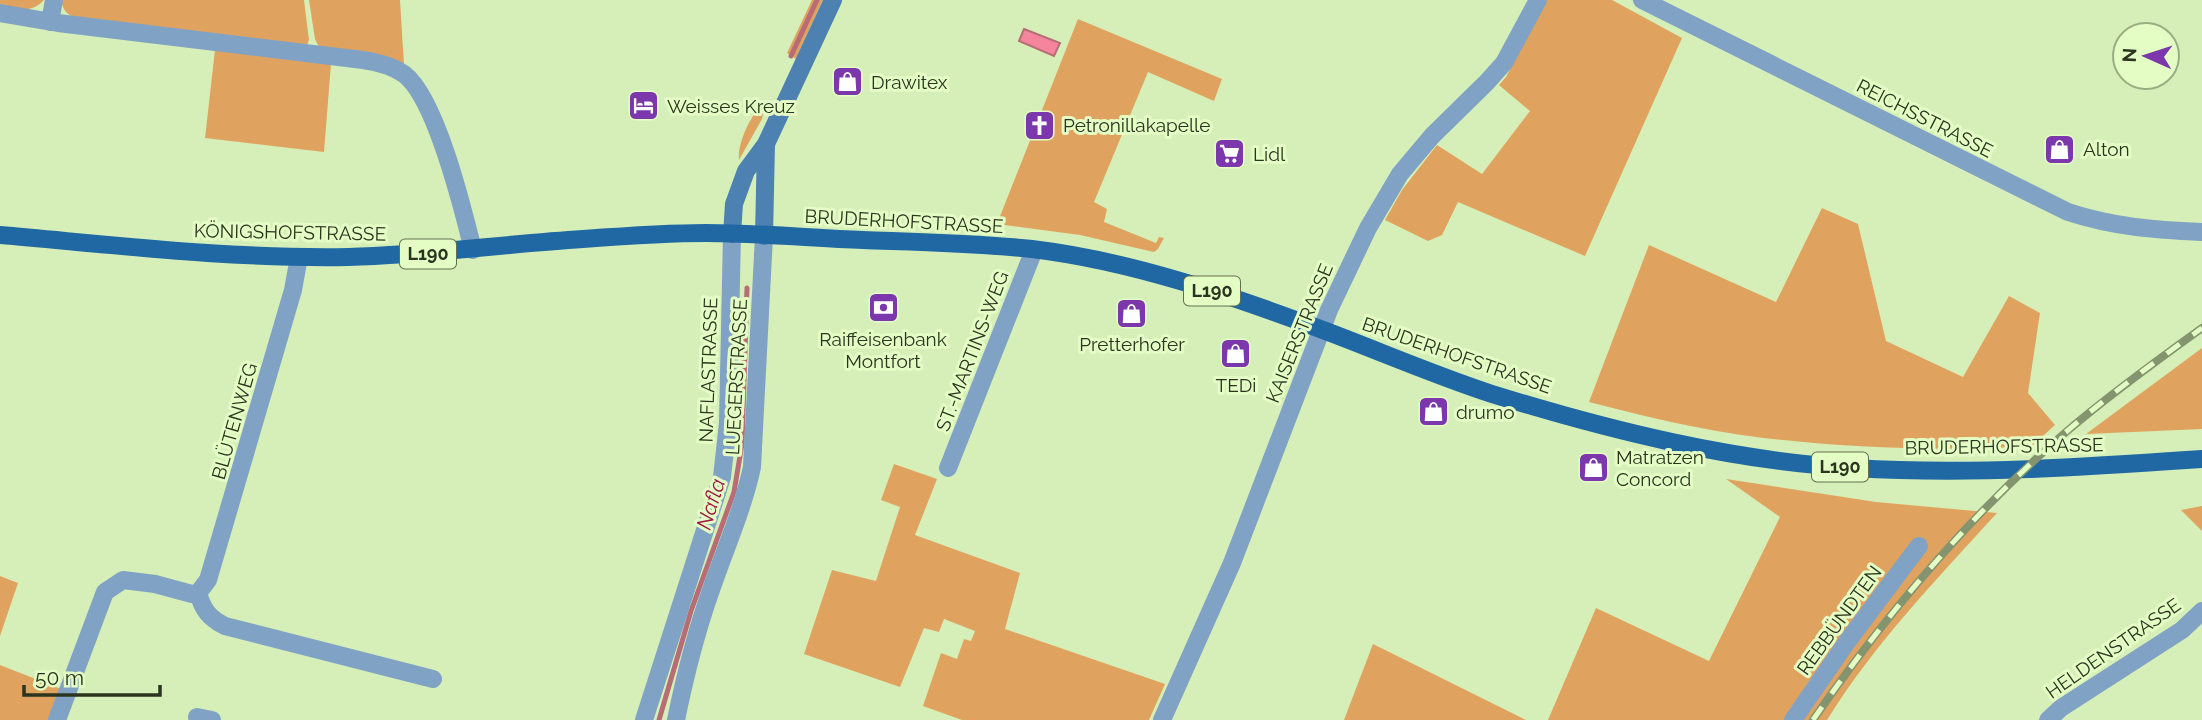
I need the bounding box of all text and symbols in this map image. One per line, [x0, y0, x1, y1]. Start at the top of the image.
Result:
north arrow [2111, 21, 2181, 91]
text: N [2118, 47, 2140, 63]
shop icon: Drawitex [831, 65, 865, 99]
place label: Drawitex [871, 71, 948, 93]
street label: REICHSSTRASSE [1853, 74, 1997, 162]
hotel icon: Weisses Kreuz [627, 89, 661, 123]
place label: Weisses Kreuz [667, 95, 795, 117]
church icon: Petronillakapelle [1023, 108, 1057, 142]
place label: Petronillakapelle [1063, 114, 1210, 136]
shop icon: Alton [2043, 132, 2077, 166]
supermarket icon: Lidl [1213, 137, 1247, 171]
place label: Alton [2083, 138, 2130, 160]
place label: Lidl [1253, 143, 1286, 165]
street label: BRUDERHOFSTRASSE [804, 205, 1004, 237]
street label: KÖNIGSHOFSTRASSE [194, 219, 386, 245]
road number: L190 [400, 240, 456, 268]
street label: KAISERSTRASSE [1261, 260, 1337, 406]
street label: ST.-MARTINS-WEG [931, 268, 1013, 434]
road number: L190 [1184, 276, 1240, 306]
bank icon: Raiffeisenbank Montfort [866, 291, 900, 325]
shop icon: Pretterhofer [1115, 296, 1149, 330]
street label: NAFLASTRASSE [694, 297, 722, 443]
street label: LUEGERSTRASSE [721, 298, 751, 456]
street label: BRUDERHOFSTRASSE [1359, 312, 1555, 398]
place label: Raiffeisenbank Montfort [819, 328, 947, 372]
place label: Pretterhofer [1079, 333, 1185, 355]
shop icon: TEDi [1219, 337, 1253, 371]
street label: BLÜTENWEG [207, 360, 261, 482]
place label: TEDi [1216, 374, 1256, 396]
shop icon: drumo [1416, 395, 1450, 429]
place label: drumo [1456, 401, 1515, 423]
street label: BRUDERHOFSTRASSE [1904, 433, 2104, 459]
place label: Matratzen Concord [1616, 446, 1704, 490]
shop icon: Matratzen Concord [1576, 451, 1610, 485]
road number: L190 [1812, 452, 1868, 481]
water label: Nafla [691, 475, 730, 532]
street label: REBBÜNDTEN [1792, 561, 1886, 679]
street label: HELDENSTRASSE [2041, 593, 2185, 703]
scale bar [24, 654, 161, 698]
text: 50 m [35, 665, 84, 690]

